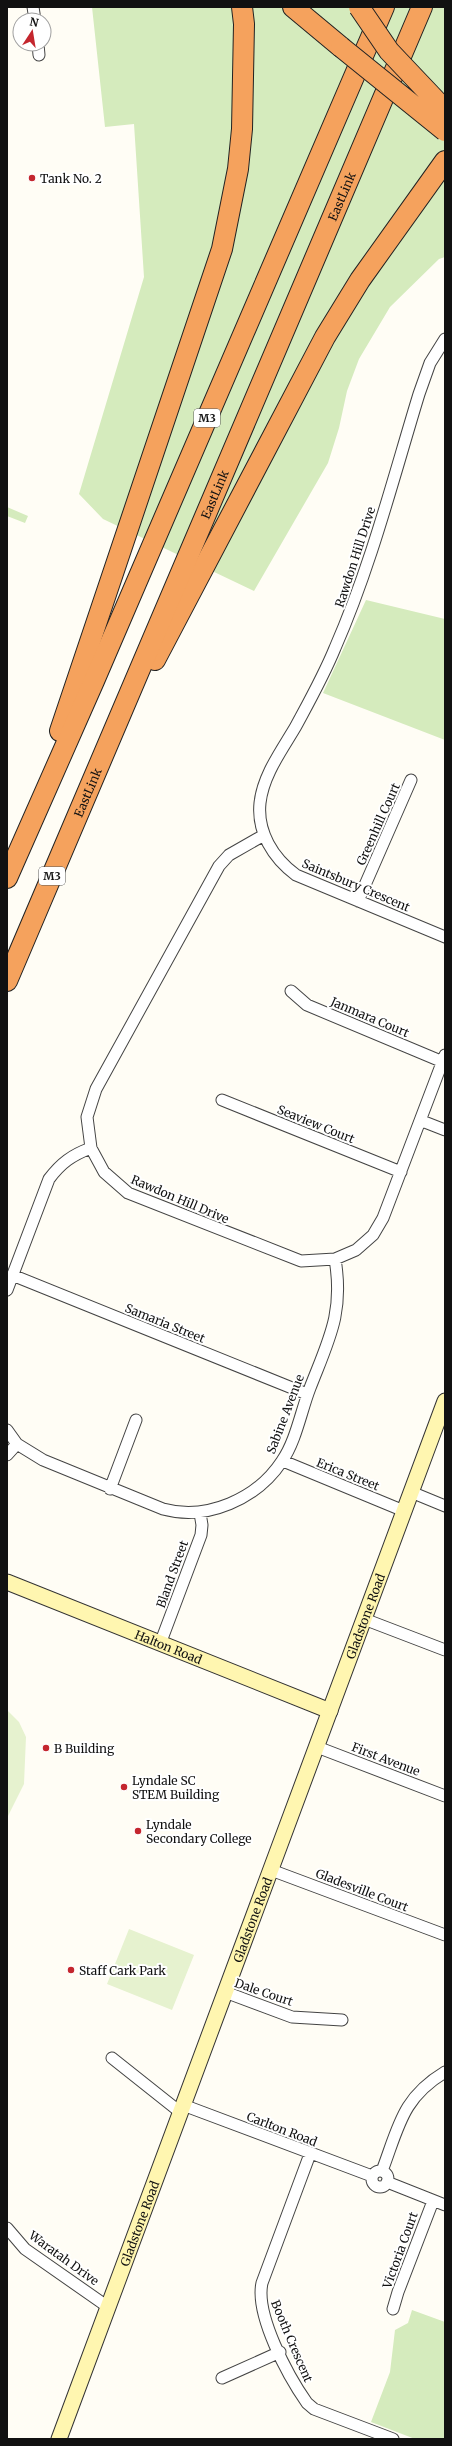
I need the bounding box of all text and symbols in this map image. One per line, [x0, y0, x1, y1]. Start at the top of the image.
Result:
north arrow [12, 12, 52, 52]
text: N [28, 14, 40, 30]
street label: EastLink [324, 169, 359, 223]
place label: Tank No. 2 [40, 171, 102, 186]
marker: Tank No. 2 [27, 173, 37, 183]
road number: M3 [194, 409, 220, 427]
street label: EastLink [197, 467, 232, 521]
street label: Rawdon Hill Drive [332, 505, 378, 609]
street label: EastLink [70, 765, 105, 819]
street label: Greenhill Court [353, 780, 403, 868]
street label: Saintsbury Crescent [300, 855, 413, 915]
road number: M3 [39, 867, 65, 885]
street label: Janmara Court [328, 993, 412, 1040]
street label: Seaview Court [275, 1102, 357, 1146]
street label: Rawdon Hill Drive [129, 1172, 231, 1226]
street label: Samaria Street [123, 1300, 208, 1346]
street label: Sabine Avenue [263, 1372, 307, 1456]
street label: Erica Street [314, 1455, 382, 1494]
street label: Bland Street [153, 1538, 191, 1610]
street label: Gladstone Road [342, 1571, 388, 1661]
street label: Halton Road [133, 1626, 204, 1667]
street label: First Avenue [350, 1739, 422, 1779]
place label: B Building [54, 1741, 115, 1756]
marker: B Building [41, 1743, 51, 1753]
place label: Lyndale SC STEM Building [132, 1773, 220, 1802]
marker: Lyndale SC STEM Building [119, 1782, 129, 1792]
place label: Lyndale Secondary College [146, 1817, 252, 1846]
marker: Lyndale Secondary College [133, 1826, 143, 1836]
street label: Gladesville Court [314, 1865, 411, 1915]
street label: Gladstone Road [229, 1875, 275, 1964]
place label: Staff Cark Park [79, 1963, 166, 1978]
marker: Staff Cark Park [66, 1965, 76, 1975]
street label: Dale Court [233, 1975, 295, 2009]
street label: Carlton Road [245, 2109, 319, 2149]
street label: Gladstone Road [116, 2179, 162, 2268]
street label: Victoria Court [379, 2210, 421, 2291]
street label: Waratah Drive [25, 2227, 102, 2288]
street label: Booth Crescent [268, 2298, 316, 2385]

